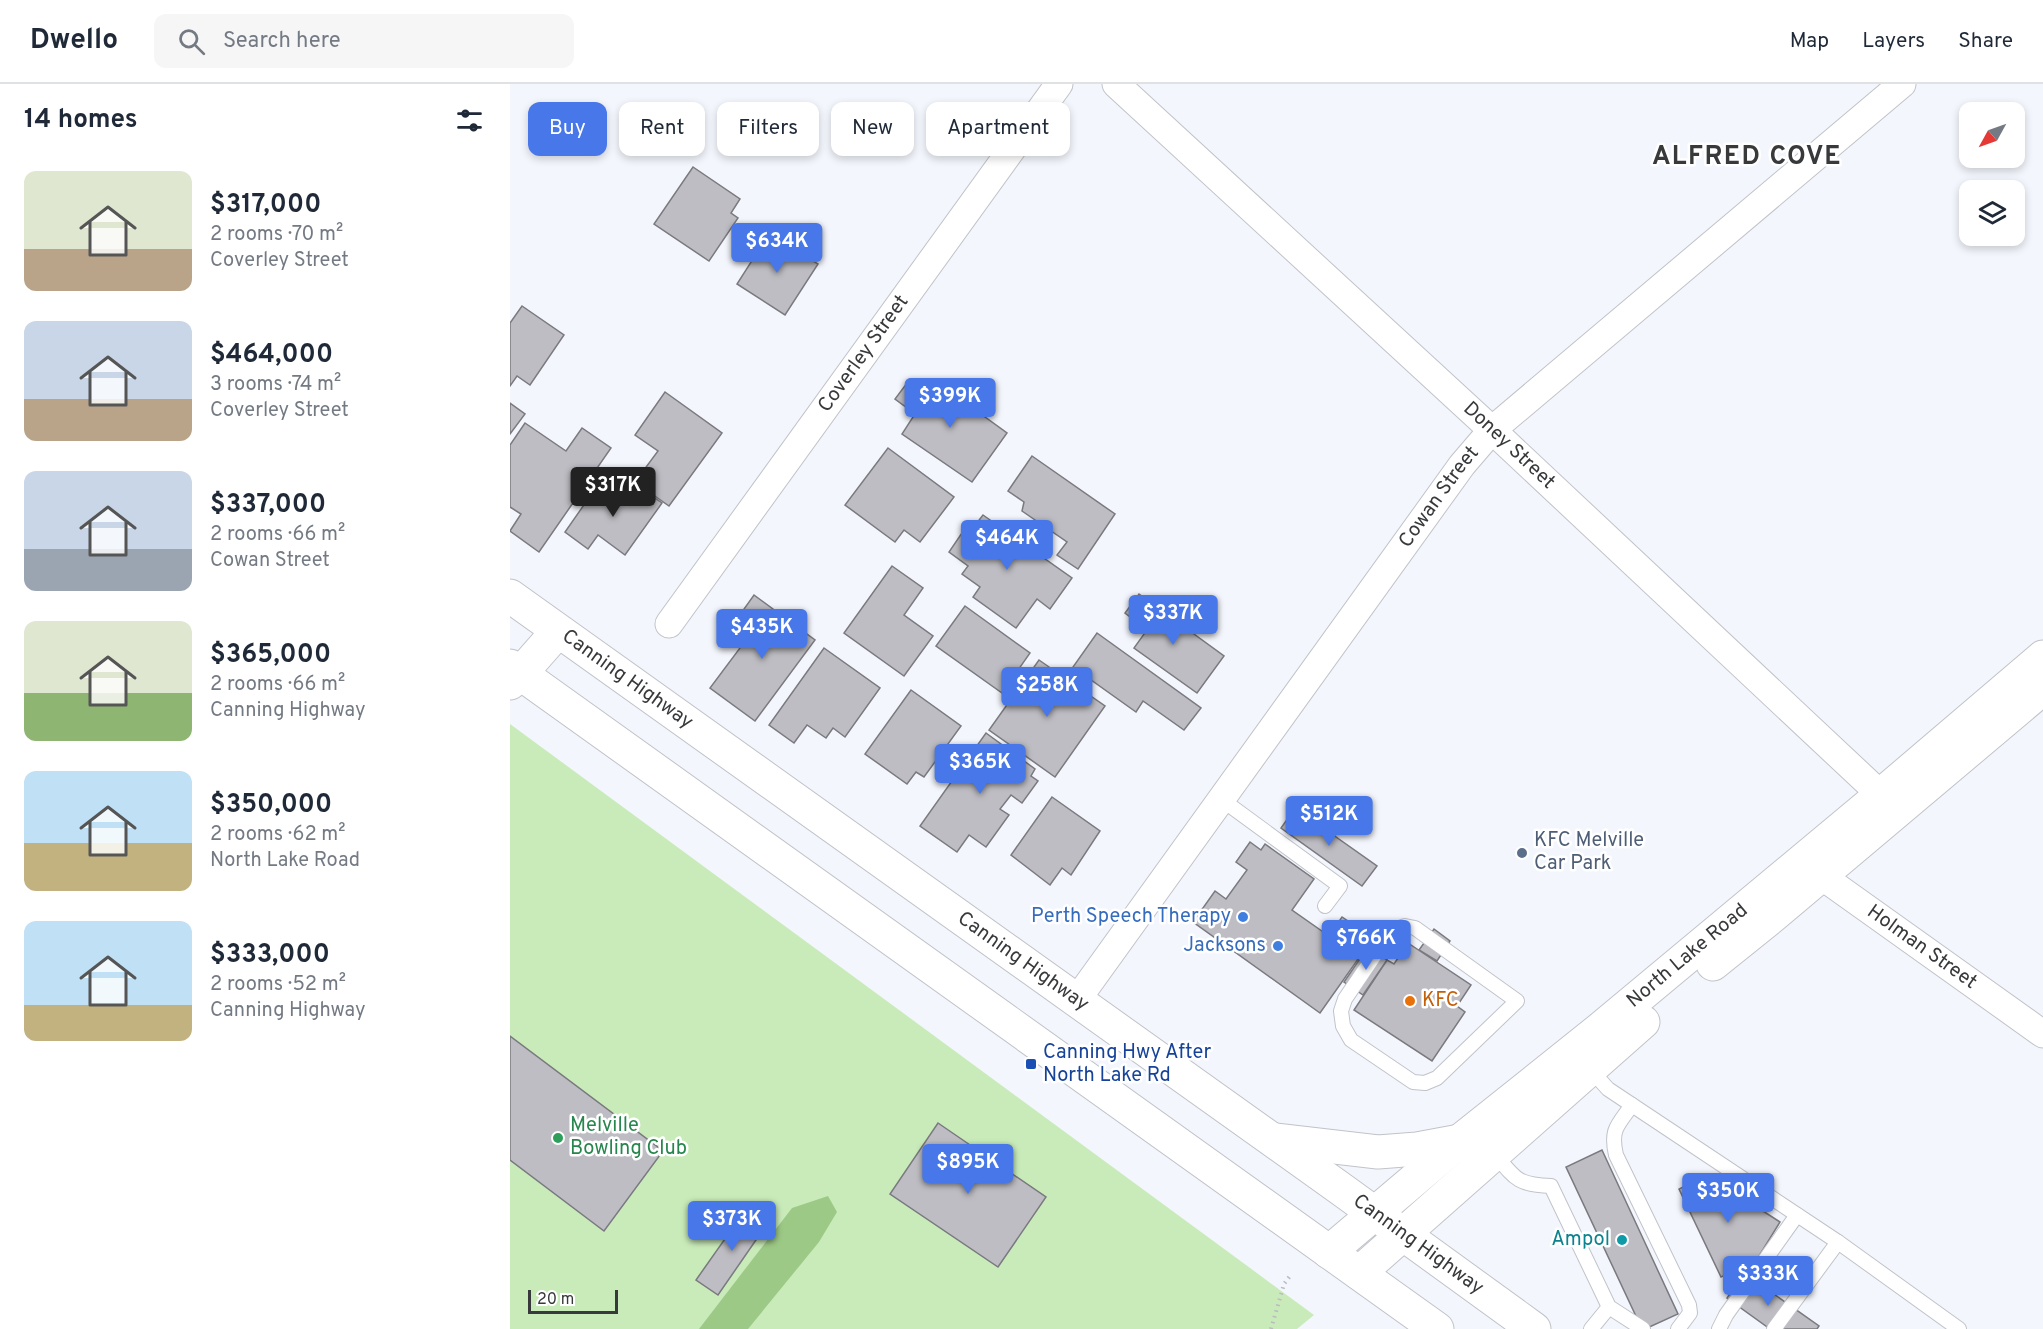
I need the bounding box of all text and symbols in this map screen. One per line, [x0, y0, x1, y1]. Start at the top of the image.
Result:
search box [154, 14, 574, 68]
text: Dwello [30, 23, 118, 59]
icon: search [175, 25, 208, 58]
text: Search here [223, 28, 341, 55]
text: Map [1790, 28, 1829, 55]
text: Layers [1862, 28, 1925, 55]
text: Share [1958, 28, 2013, 55]
chip: Buy [528, 102, 607, 156]
chip: Rent [619, 102, 705, 156]
chip: Filters [717, 102, 819, 156]
chip: New [831, 102, 914, 156]
chip: Apartment [926, 102, 1070, 156]
north arrow [1959, 102, 2025, 168]
map controls [1959, 102, 2025, 246]
text: 14 homes [24, 104, 138, 137]
icon: filters [453, 104, 486, 137]
district label: ALFRED COVE [1652, 141, 1842, 174]
button: layers [1959, 180, 2025, 246]
text: $317,000 [210, 189, 321, 222]
icon: home [72, 195, 144, 267]
text: 2 rooms · 70 m² [210, 222, 343, 248]
pin: $634K [735, 223, 819, 274]
text: $634K [745, 229, 809, 255]
text: Coverley Street [210, 248, 349, 274]
street label: Coverley Street [813, 290, 915, 418]
text: $464,000 [210, 339, 333, 372]
icon: home [72, 345, 144, 417]
text: 3 rooms · 74 m² [210, 372, 341, 398]
pin: $399K [908, 378, 992, 429]
text: $399K [919, 384, 981, 410]
street label: Doney Street [1457, 396, 1560, 495]
text: Coverley Street [210, 398, 349, 424]
street label: Cowan Street [1393, 441, 1485, 553]
pin: $317K [571, 467, 655, 518]
text: $317K [585, 473, 641, 499]
text: $337,000 [210, 489, 326, 522]
icon: home [72, 495, 144, 567]
pin: $464K [965, 520, 1049, 571]
text: 2 rooms · 66 m² [210, 522, 345, 548]
text: $464K [975, 526, 1039, 552]
text: Cowan Street [210, 548, 330, 574]
pin: $337K [1131, 595, 1215, 646]
text: $337K [1143, 601, 1203, 627]
pin: $435K [720, 609, 804, 660]
text: $435K [730, 615, 794, 641]
street label: Canning Highway [556, 624, 698, 735]
text: $365,000 [210, 639, 331, 672]
icon: home [72, 645, 144, 717]
pin: $258K [1005, 667, 1089, 718]
text: 2 rooms · 66 m² [210, 672, 345, 698]
text: $258K [1015, 673, 1079, 699]
text: Canning Highway [210, 698, 366, 724]
pin: $365K [938, 744, 1022, 795]
text: $365K [949, 750, 1011, 776]
text: $350,000 [210, 789, 332, 822]
icon: home [72, 795, 144, 867]
pin: $512K [1287, 796, 1371, 847]
text: $512K [1300, 802, 1358, 828]
text: 2 rooms · 62 m² [210, 822, 346, 848]
place label: KFC Melville Car Park [1534, 828, 1644, 877]
marker: KFC Melville Car Park [1515, 846, 1529, 860]
text: North Lake Road [210, 848, 360, 874]
street label: North Lake Road [1622, 898, 1754, 1014]
street label: Holman Street [1861, 899, 1982, 996]
place label: Perth Speech Therapy [1031, 904, 1231, 930]
street label: Canning Highway [952, 906, 1094, 1018]
marker: Perth Speech Therapy [1236, 910, 1250, 924]
pin: $766K [1324, 920, 1408, 971]
text: $766K [1336, 926, 1396, 952]
place label: Jacksons [1183, 933, 1266, 959]
text: $333,000 [210, 939, 330, 972]
marker: Jacksons [1271, 939, 1285, 953]
icon: home [72, 945, 144, 1017]
text: 2 rooms · 52 m² [210, 972, 346, 998]
place label: KFC [1422, 988, 1459, 1014]
marker: KFC [1403, 994, 1417, 1008]
text: Canning Highway [210, 998, 366, 1024]
place label: Canning Hwy After North Lake Rd [1043, 1040, 1211, 1089]
marker: Canning Hwy After North Lake Rd [1024, 1057, 1038, 1071]
place label: Melville Bowling Club [570, 1113, 687, 1162]
marker: Melville Bowling Club [551, 1131, 565, 1145]
pin: $895K [926, 1144, 1010, 1195]
text: $895K [936, 1150, 1000, 1176]
pin: $350K [1686, 1173, 1770, 1224]
text: $350K [1696, 1179, 1760, 1205]
street label: Canning Highway [1347, 1189, 1489, 1301]
pin: $373K [690, 1201, 774, 1252]
text: $373K [702, 1207, 762, 1233]
place label: Ampol [1551, 1227, 1610, 1253]
marker: Ampol [1615, 1233, 1629, 1247]
pin: $333K [1726, 1256, 1810, 1307]
text: $333K [1737, 1262, 1799, 1288]
scale bar [528, 1287, 618, 1314]
text: 20 m [537, 1290, 574, 1310]

